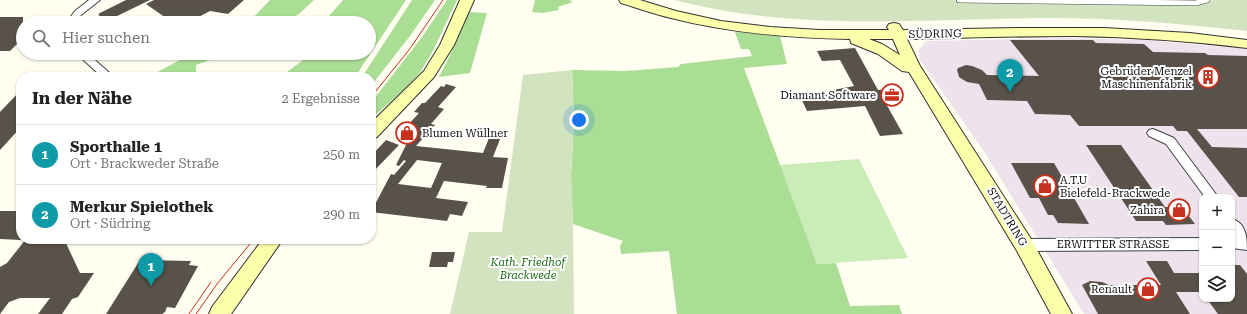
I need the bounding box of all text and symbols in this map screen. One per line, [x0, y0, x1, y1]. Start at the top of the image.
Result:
search box [16, 16, 376, 60]
street label: SÜDRING [908, 26, 962, 41]
icon: search [30, 27, 52, 49]
text: Hier suchen [62, 29, 150, 47]
pin: 2 [997, 59, 1023, 92]
building icon: Gebrüder Menzel Maschinenfabrik [1195, 64, 1221, 90]
place label: Gebrüder Menzel Maschinenfabrik [1100, 65, 1193, 91]
office icon: Diamant Software [879, 82, 905, 108]
text: In der Nähe [32, 88, 132, 108]
place label: Diamant Software [780, 89, 876, 102]
text: 2 Ergebnisse [282, 91, 360, 106]
your location [569, 110, 589, 130]
shop icon: Blumen Wüllner [394, 120, 420, 146]
place label: Blumen Wüllner [422, 127, 508, 140]
text: Sporthalle 1 [70, 138, 162, 156]
text: 1 [41, 147, 49, 162]
text: 250 m [323, 147, 360, 162]
text: Ort · Brackweder Straße [70, 156, 219, 171]
shop icon: A.T.U Bielefeld-Brackwede [1032, 173, 1058, 199]
place label: A.T.U Bielefeld-Brackwede [1060, 174, 1170, 200]
street label: STADTRING [984, 185, 1030, 249]
map controls [1199, 194, 1235, 302]
button: + [1199, 194, 1235, 230]
shop icon: Zahira [1166, 197, 1192, 223]
text: Merkur Spielothek [70, 198, 214, 216]
place label: Zahira [1130, 204, 1164, 217]
text: 2 [41, 207, 49, 222]
text: 290 m [323, 207, 360, 222]
text: Ort · Südring [70, 216, 150, 231]
button: − [1199, 230, 1235, 266]
street label: ERWITTER STRASSE [1057, 238, 1169, 251]
pin: 1 [138, 253, 164, 286]
park label: Kath. Friedhof Brackwede [490, 256, 567, 282]
button: layers [1199, 266, 1235, 302]
shop icon: Renault [1135, 276, 1161, 302]
place label: Renault [1091, 283, 1132, 296]

